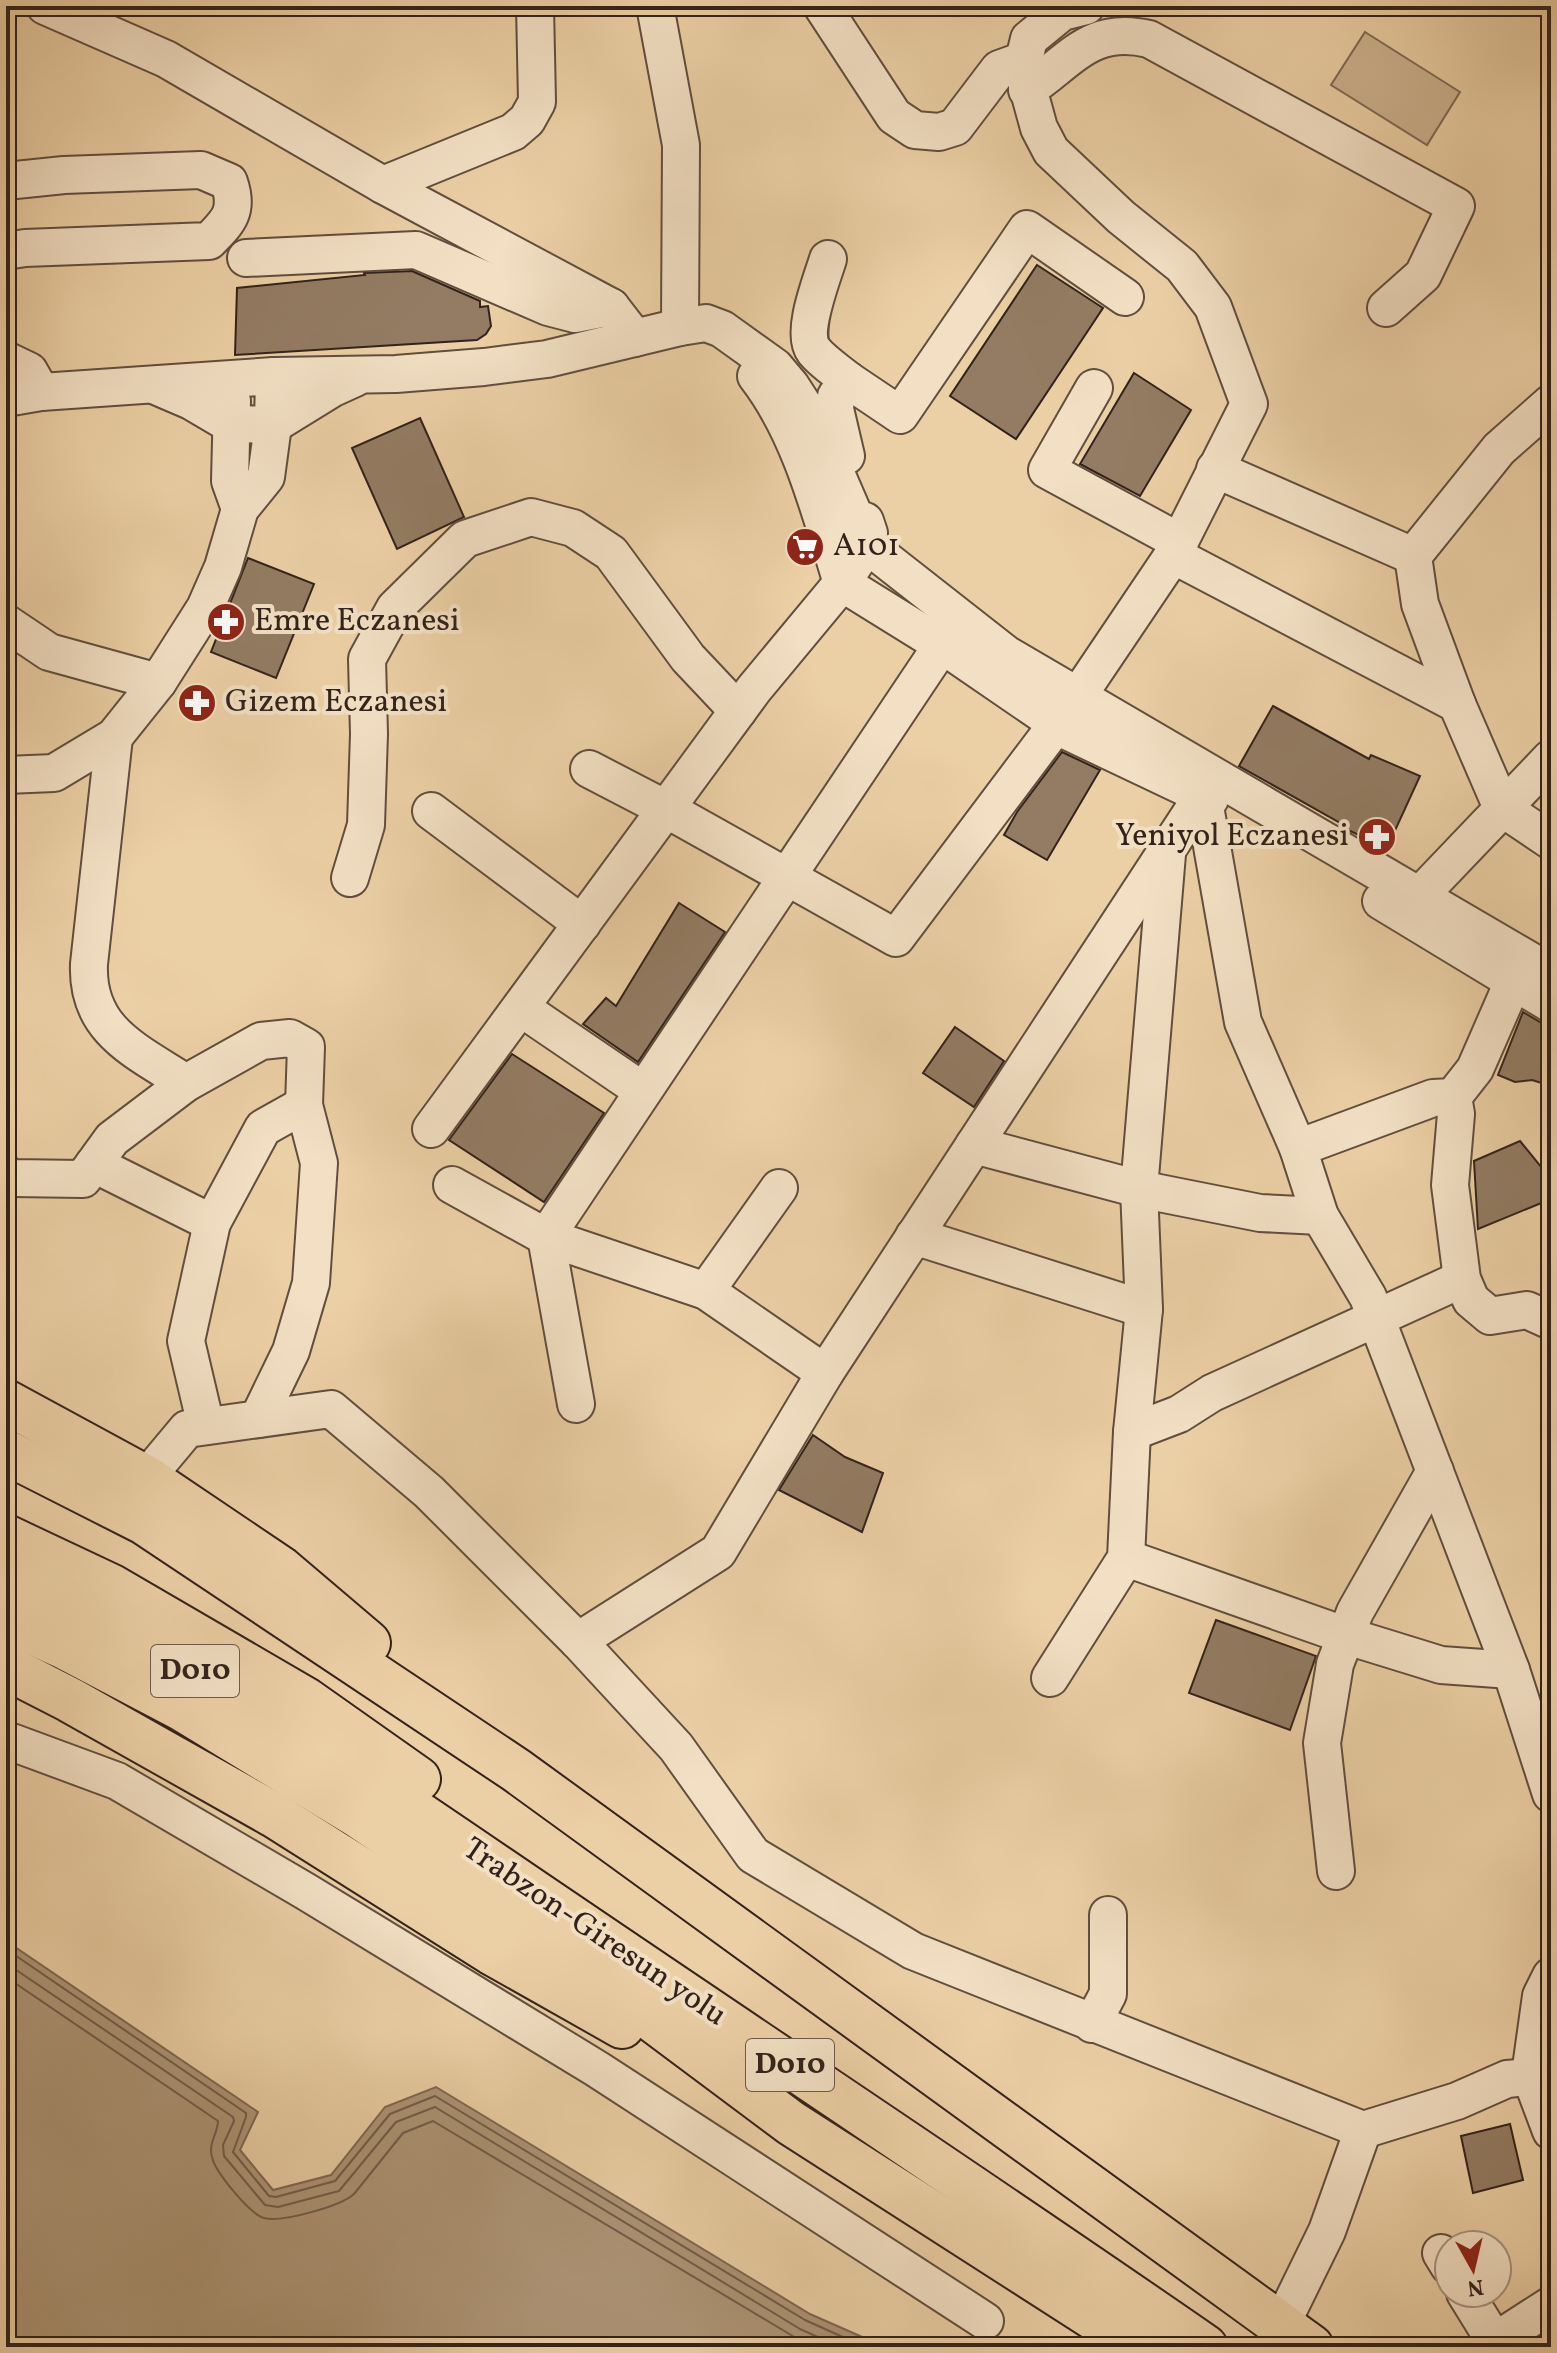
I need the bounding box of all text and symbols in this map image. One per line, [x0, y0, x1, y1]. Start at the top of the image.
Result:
place label: A101 [833, 525, 900, 569]
supermarket icon: A101 [784, 526, 826, 568]
place label: Emre Eczanesi [254, 600, 460, 644]
pharmacy icon: Emre Eczanesi [205, 601, 247, 643]
place label: Gizem Eczanesi [225, 681, 447, 725]
pharmacy icon: Gizem Eczanesi [176, 682, 218, 724]
place label: Yeniyol Eczanesi [1115, 815, 1349, 859]
pharmacy icon: Yeniyol Eczanesi [1356, 816, 1398, 858]
road number: D010 [151, 1645, 239, 1697]
street label: Trabzon-Giresun yolu [453, 1828, 735, 2038]
road number: D010 [746, 2039, 834, 2091]
north arrow [1433, 2229, 1513, 2309]
text: N [1465, 2270, 1486, 2303]

